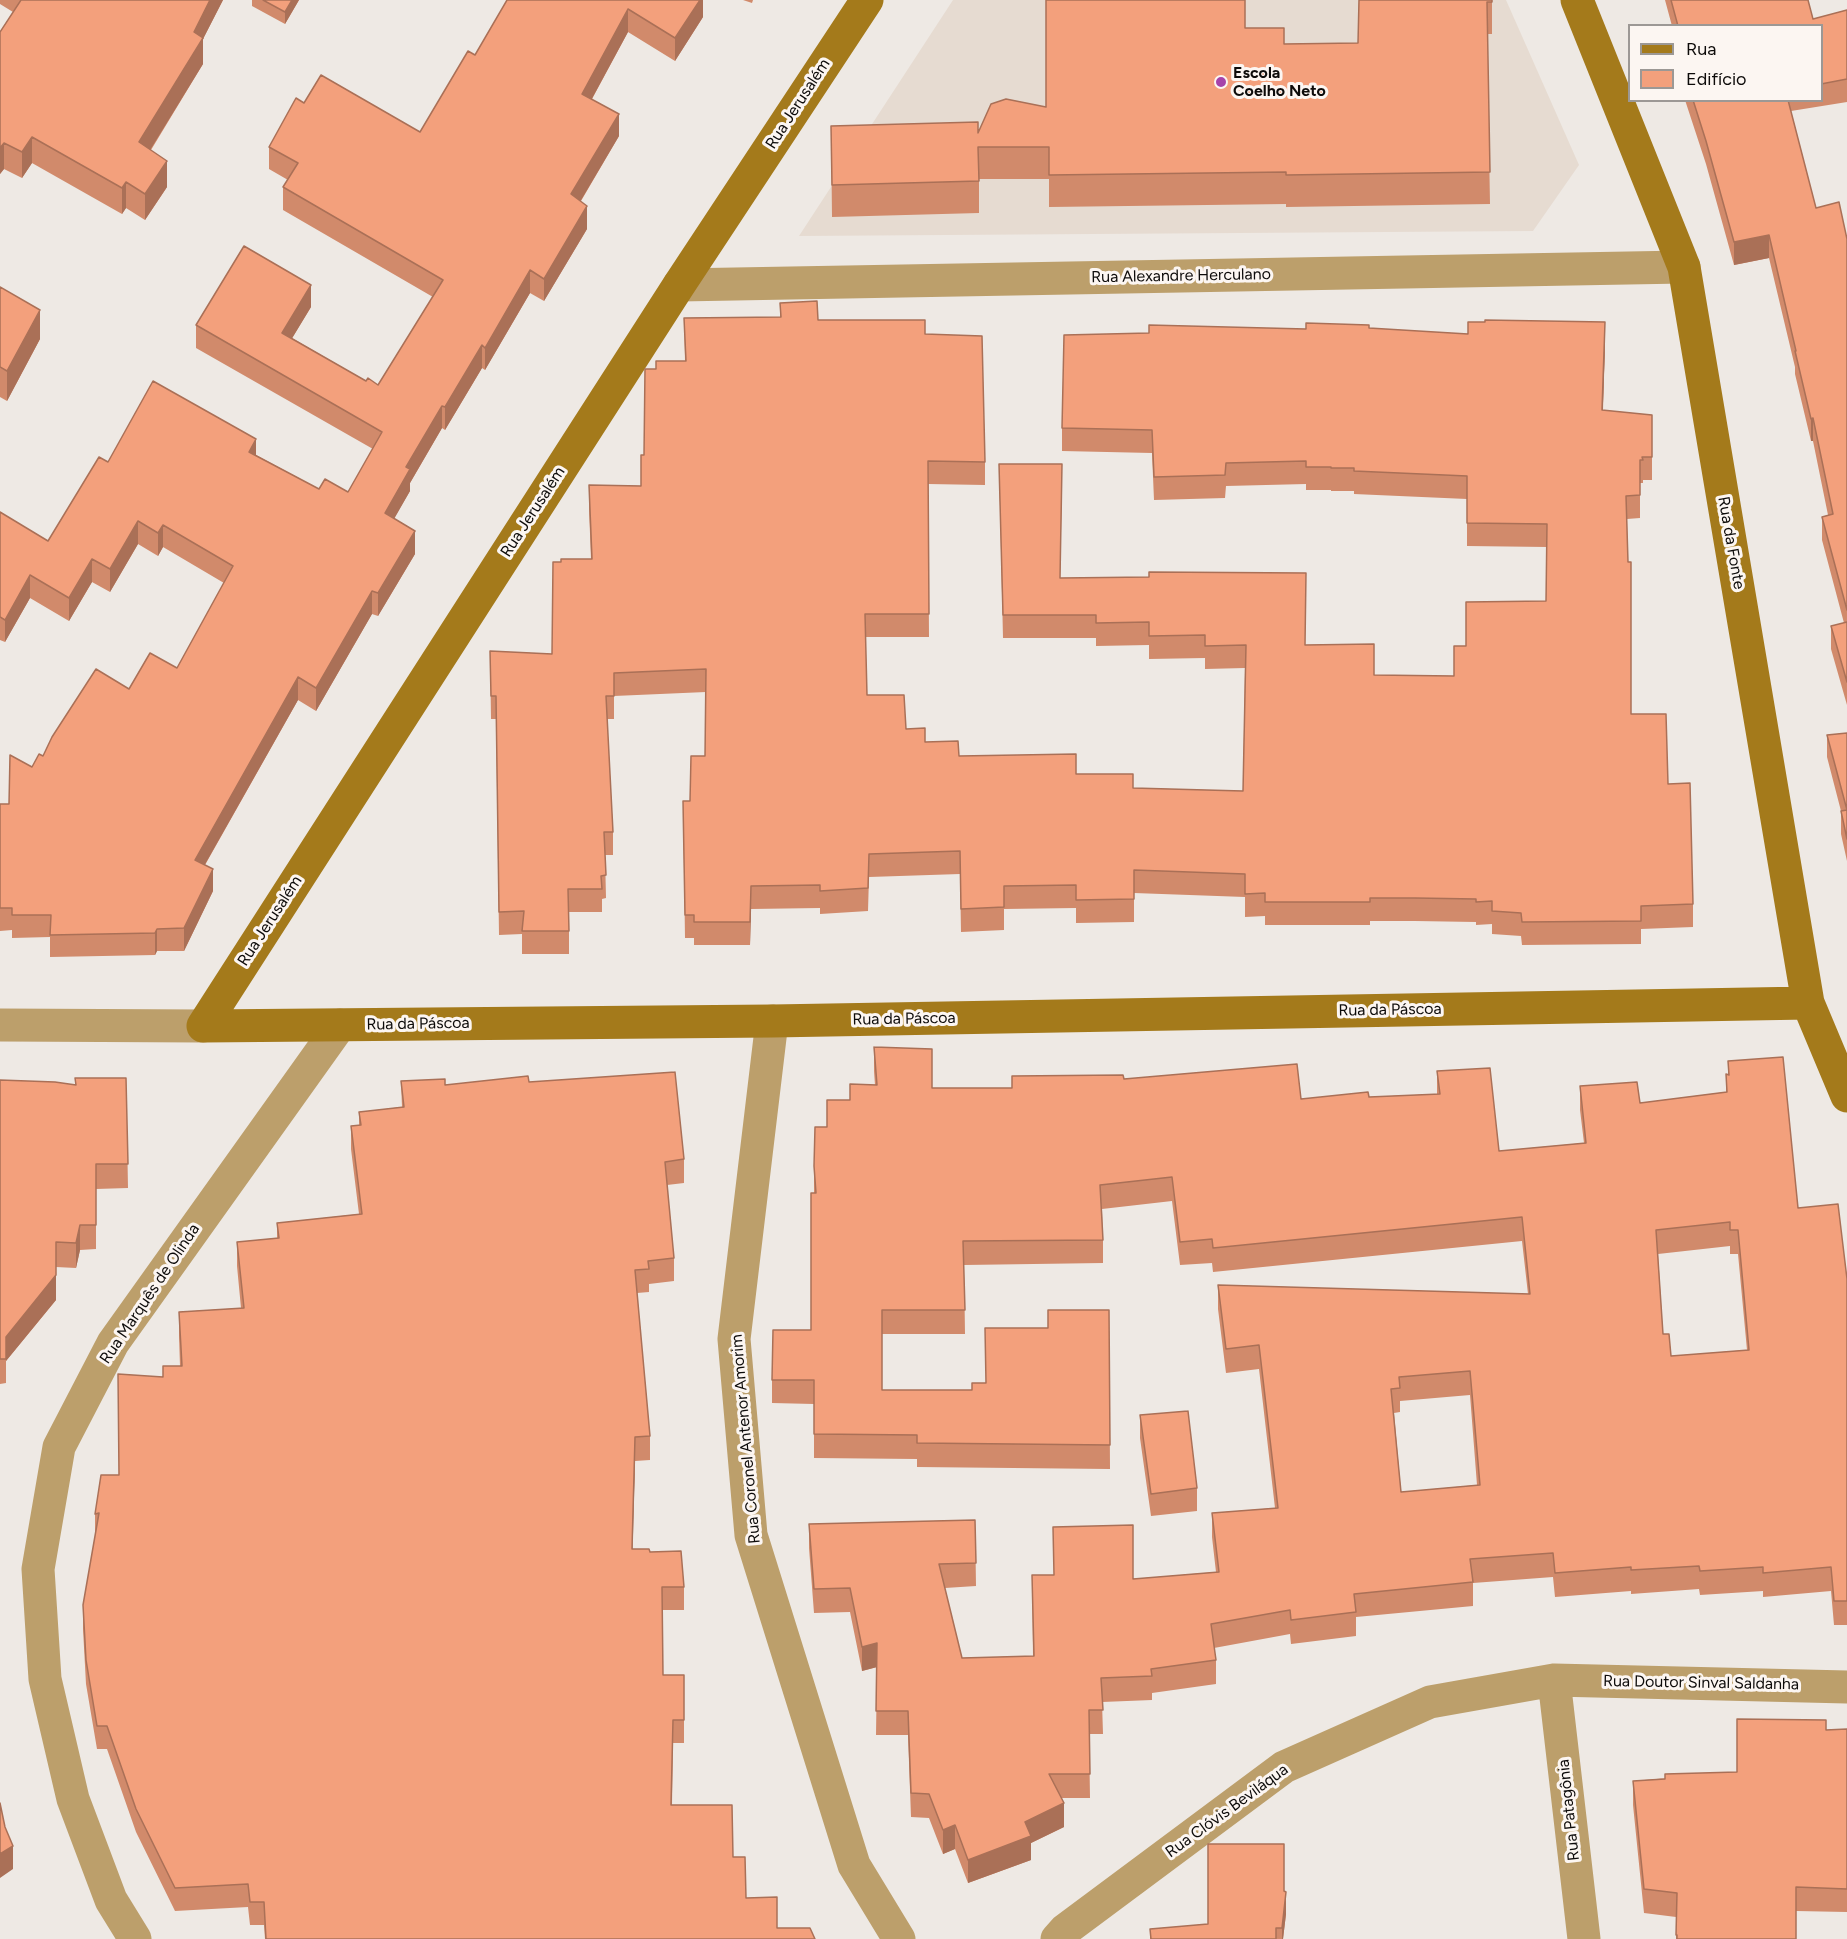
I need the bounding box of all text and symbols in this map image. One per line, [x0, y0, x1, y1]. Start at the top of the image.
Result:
legend [1628, 24, 1823, 102]
text: Rua [1686, 38, 1717, 60]
street label: Rua Jerusalém [762, 55, 834, 153]
place label: Escola Coelho Neto [1233, 63, 1326, 101]
text: Edifício [1686, 68, 1747, 90]
marker: Escola Coelho Neto [1214, 75, 1228, 89]
street label: Rua Alexandre Herculano [1091, 265, 1271, 287]
street label: Rua Jerusalém [497, 463, 569, 561]
street label: Rua da Fonte [1713, 495, 1749, 591]
street label: Rua Jerusalém [234, 872, 306, 970]
street label: Rua da Páscoa [1338, 999, 1442, 1021]
street label: Rua da Páscoa [852, 1008, 956, 1030]
street label: Rua da Páscoa [366, 1013, 470, 1035]
street label: Rua Marquês de Olinda [96, 1220, 204, 1368]
street label: Rua Coronel Antenor Amorim [727, 1333, 765, 1545]
street label: Rua Doutor Sinval Saldanha [1603, 1672, 1799, 1694]
street label: Rua Patagônia [1554, 1758, 1584, 1862]
street label: Rua Clóvis Beviláqua [1162, 1760, 1292, 1862]

